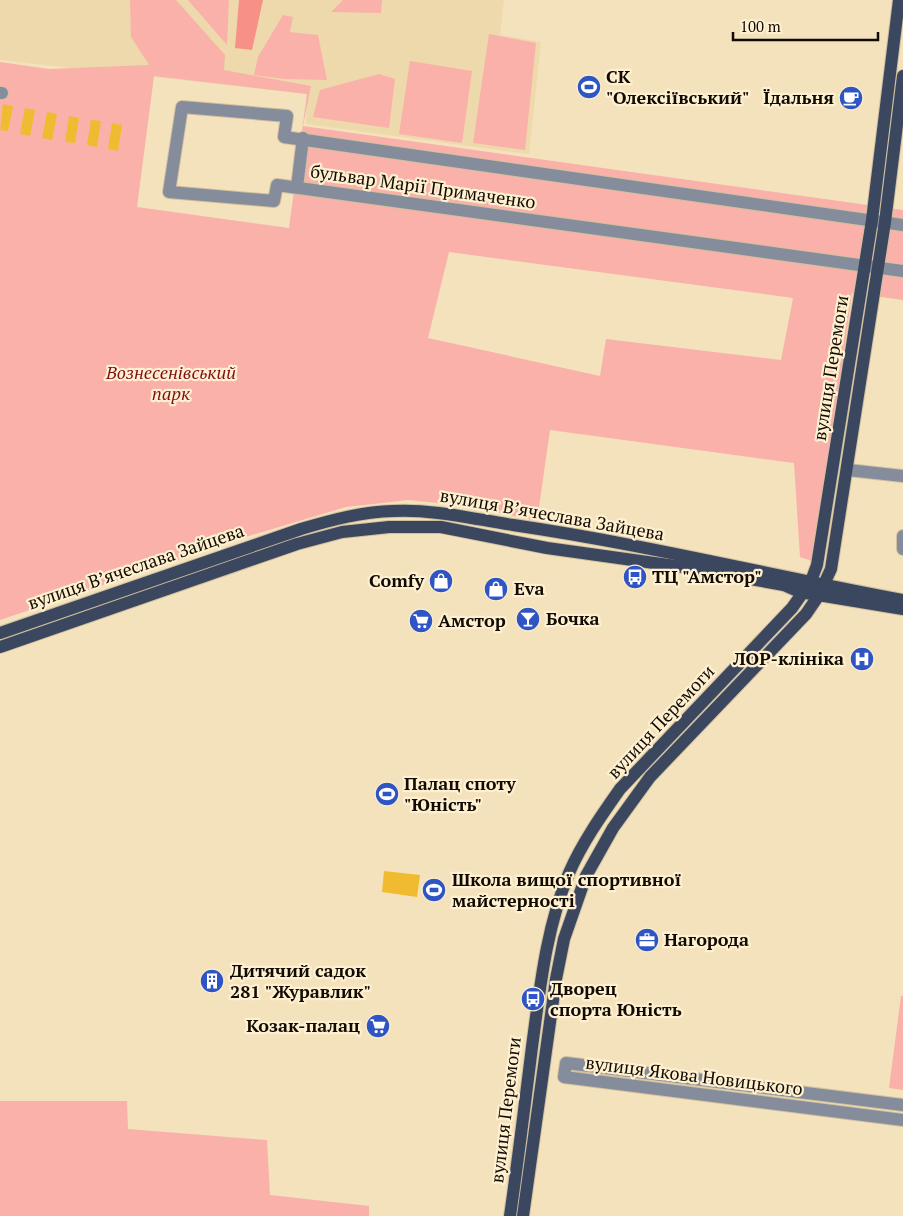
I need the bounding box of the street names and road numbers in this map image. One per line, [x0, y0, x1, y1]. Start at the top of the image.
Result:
street label: бульвар Марії Примаченко [309, 158, 537, 214]
street label: вулиця Перемоги [807, 293, 853, 442]
street label: вулиця Вʼячеслава Зайцева [438, 482, 666, 546]
street label: вулиця Вʼячеслава Зайцева [24, 518, 247, 614]
street label: вулиця Перемоги [601, 659, 719, 783]
street label: вулиця Перемоги [484, 1035, 526, 1184]
street label: вулиця Якова Новицького [584, 1050, 804, 1100]

